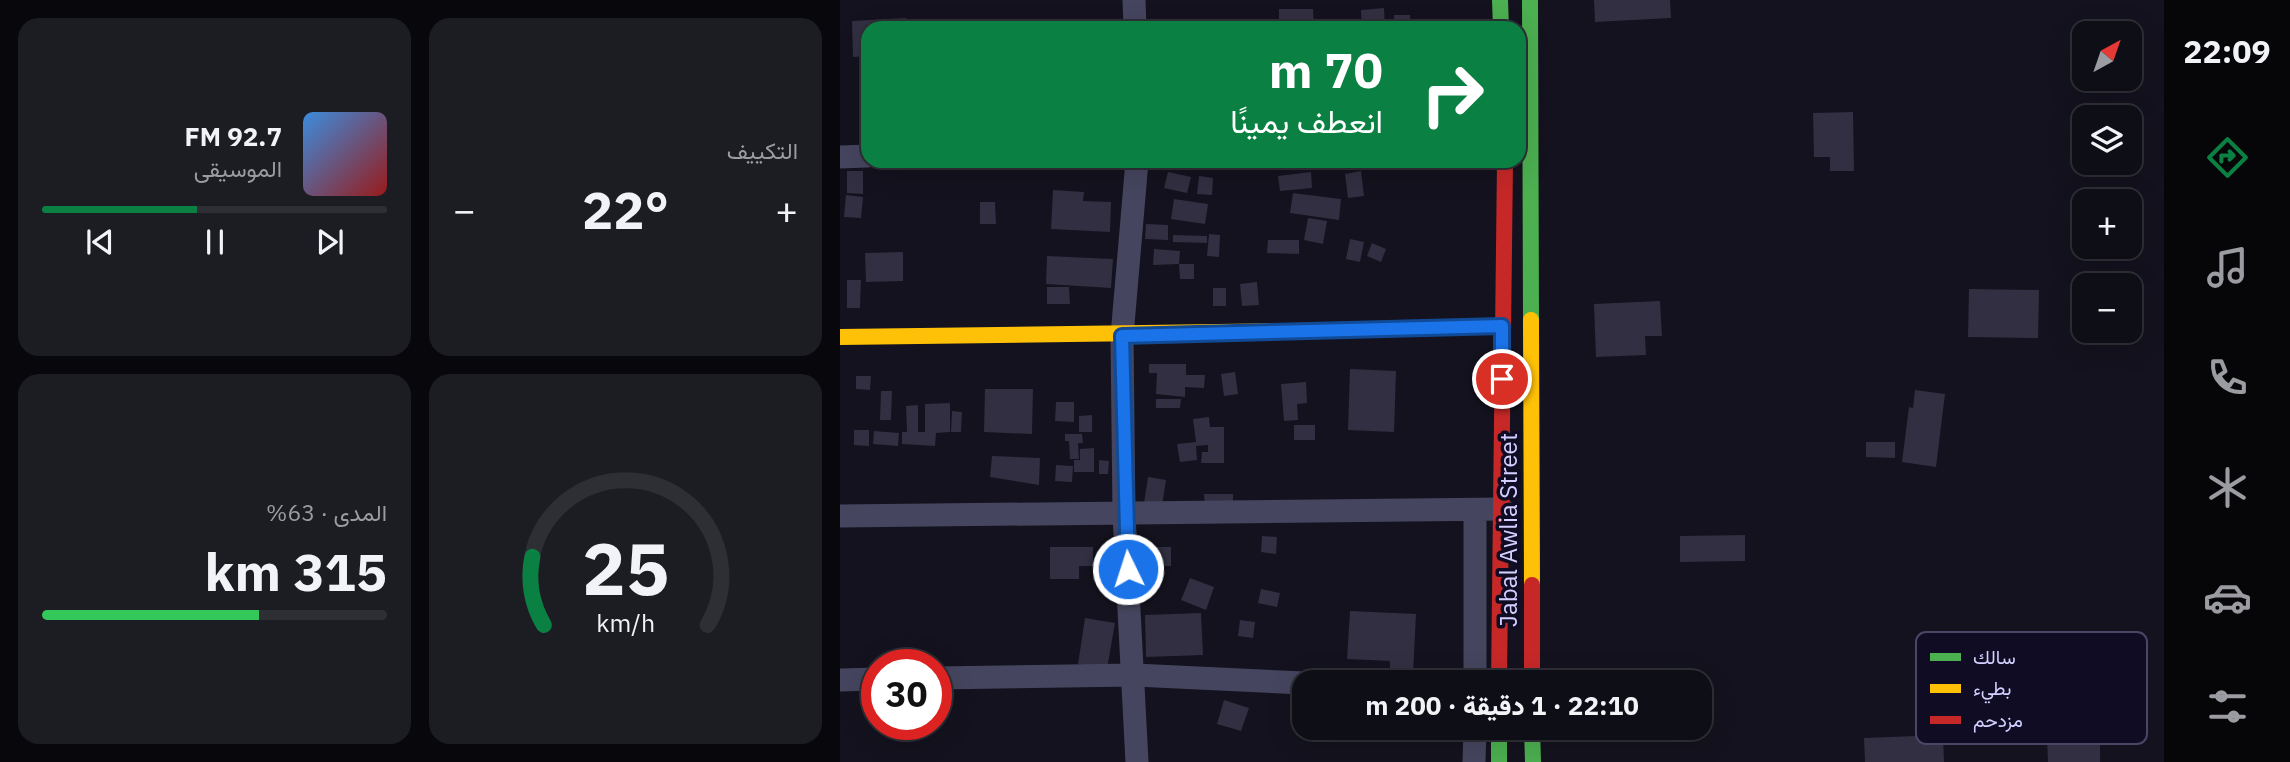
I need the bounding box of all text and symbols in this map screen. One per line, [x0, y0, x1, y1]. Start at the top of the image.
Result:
north arrow [2072, 21, 2142, 91]
map controls [2072, 21, 2142, 343]
text: 22:09 [2183, 30, 2271, 72]
text: 70 m [1269, 38, 1383, 101]
icon: right [1407, 49, 1498, 140]
text: انعطف يمينًا [1230, 100, 1383, 142]
button: layers [2072, 105, 2142, 175]
text: 92.7 FM [184, 119, 282, 153]
icon: directions [2203, 133, 2252, 182]
text: التكييف [727, 135, 798, 165]
text: الموسيقى [194, 153, 282, 183]
text: 22° [582, 176, 669, 243]
text: − [453, 185, 476, 234]
text: + [775, 185, 798, 234]
button: + [2072, 189, 2142, 259]
icon: previous [81, 223, 119, 261]
icon: pause [196, 223, 234, 261]
icon: next [311, 223, 349, 261]
icon: music [2203, 243, 2252, 292]
button: − [2072, 273, 2142, 343]
pin [1472, 349, 1532, 409]
icon: phone [2203, 353, 2252, 402]
icon: arrive [1483, 360, 1521, 398]
street label: Jabal Awlia Street [1492, 433, 1524, 627]
icon: climate [2203, 463, 2252, 512]
text: المدى · 63% [266, 497, 387, 527]
text: 25 [582, 520, 669, 615]
position arrow [1091, 532, 1165, 606]
text: 315 km [205, 538, 387, 605]
icon: car [2203, 573, 2252, 622]
text: km/h [596, 606, 655, 639]
legend [1916, 632, 2147, 744]
text: سالك [1973, 645, 2016, 669]
speed limit sign: 30 [861, 649, 952, 740]
text: بطيء [1973, 676, 2011, 704]
icon: filters [2203, 682, 2252, 731]
text: 22:10 · 1 دقيقة · 200 m [1365, 688, 1639, 722]
text: مزدحم [1973, 708, 2023, 733]

